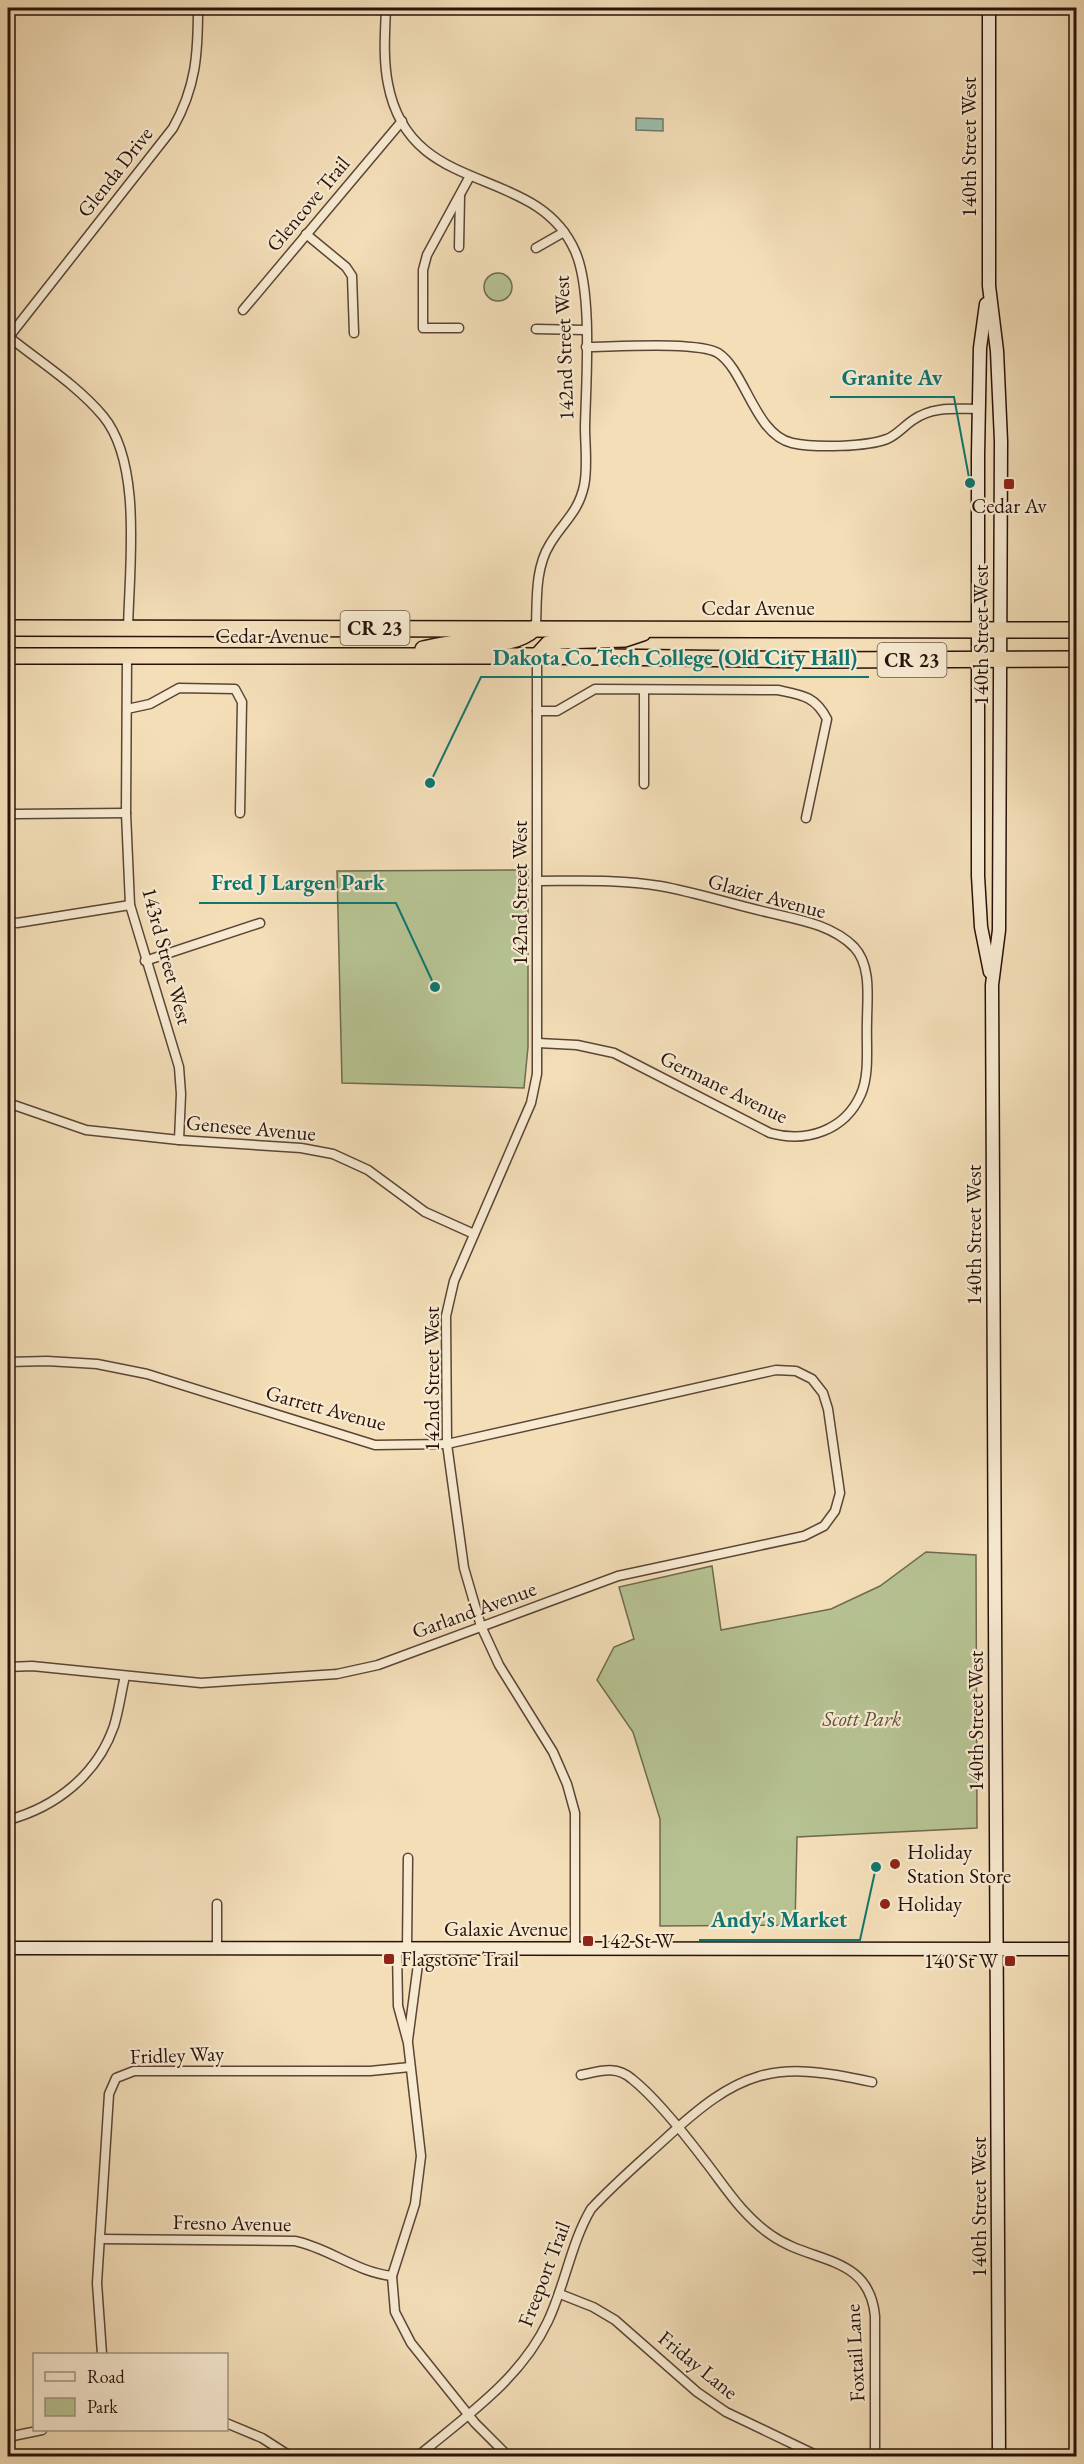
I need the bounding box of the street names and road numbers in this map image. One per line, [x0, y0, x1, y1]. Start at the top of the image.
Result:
street label: 140th Street West [955, 76, 982, 217]
street label: Glenda Drive [71, 121, 158, 222]
street label: Glencove Trail [260, 150, 355, 257]
street label: 142nd Street West [547, 275, 580, 421]
street label: 140th Street West [967, 564, 994, 705]
street label: Cedar Avenue [701, 594, 815, 621]
road number: CR 23 [340, 611, 410, 645]
street label: Cedar Avenue [215, 622, 329, 649]
road number: CR 23 [878, 643, 946, 677]
street label: 142nd Street West [506, 820, 533, 966]
street label: Glazier Avenue [705, 867, 829, 924]
street label: 143rd Street West [136, 884, 199, 1028]
street label: Germane Avenue [656, 1044, 793, 1129]
street label: Genesee Avenue [185, 1108, 317, 1147]
street label: 140th Street West [960, 1164, 987, 1305]
street label: 142nd Street West [418, 1306, 445, 1452]
street label: Garrett Avenue [263, 1378, 389, 1437]
street label: Garland Avenue [408, 1575, 540, 1645]
street label: 140th Street West [962, 1650, 989, 1791]
street label: Galaxie Avenue [444, 1915, 568, 1942]
street label: Fridley Way [129, 2039, 226, 2070]
street label: 140th Street West [965, 2136, 992, 2277]
street label: Fresno Avenue [172, 2208, 292, 2237]
street label: Freeport Trail [511, 2217, 576, 2330]
street label: Foxtail Lane [838, 2303, 871, 2403]
street label: Friday Lane [653, 2324, 744, 2405]

